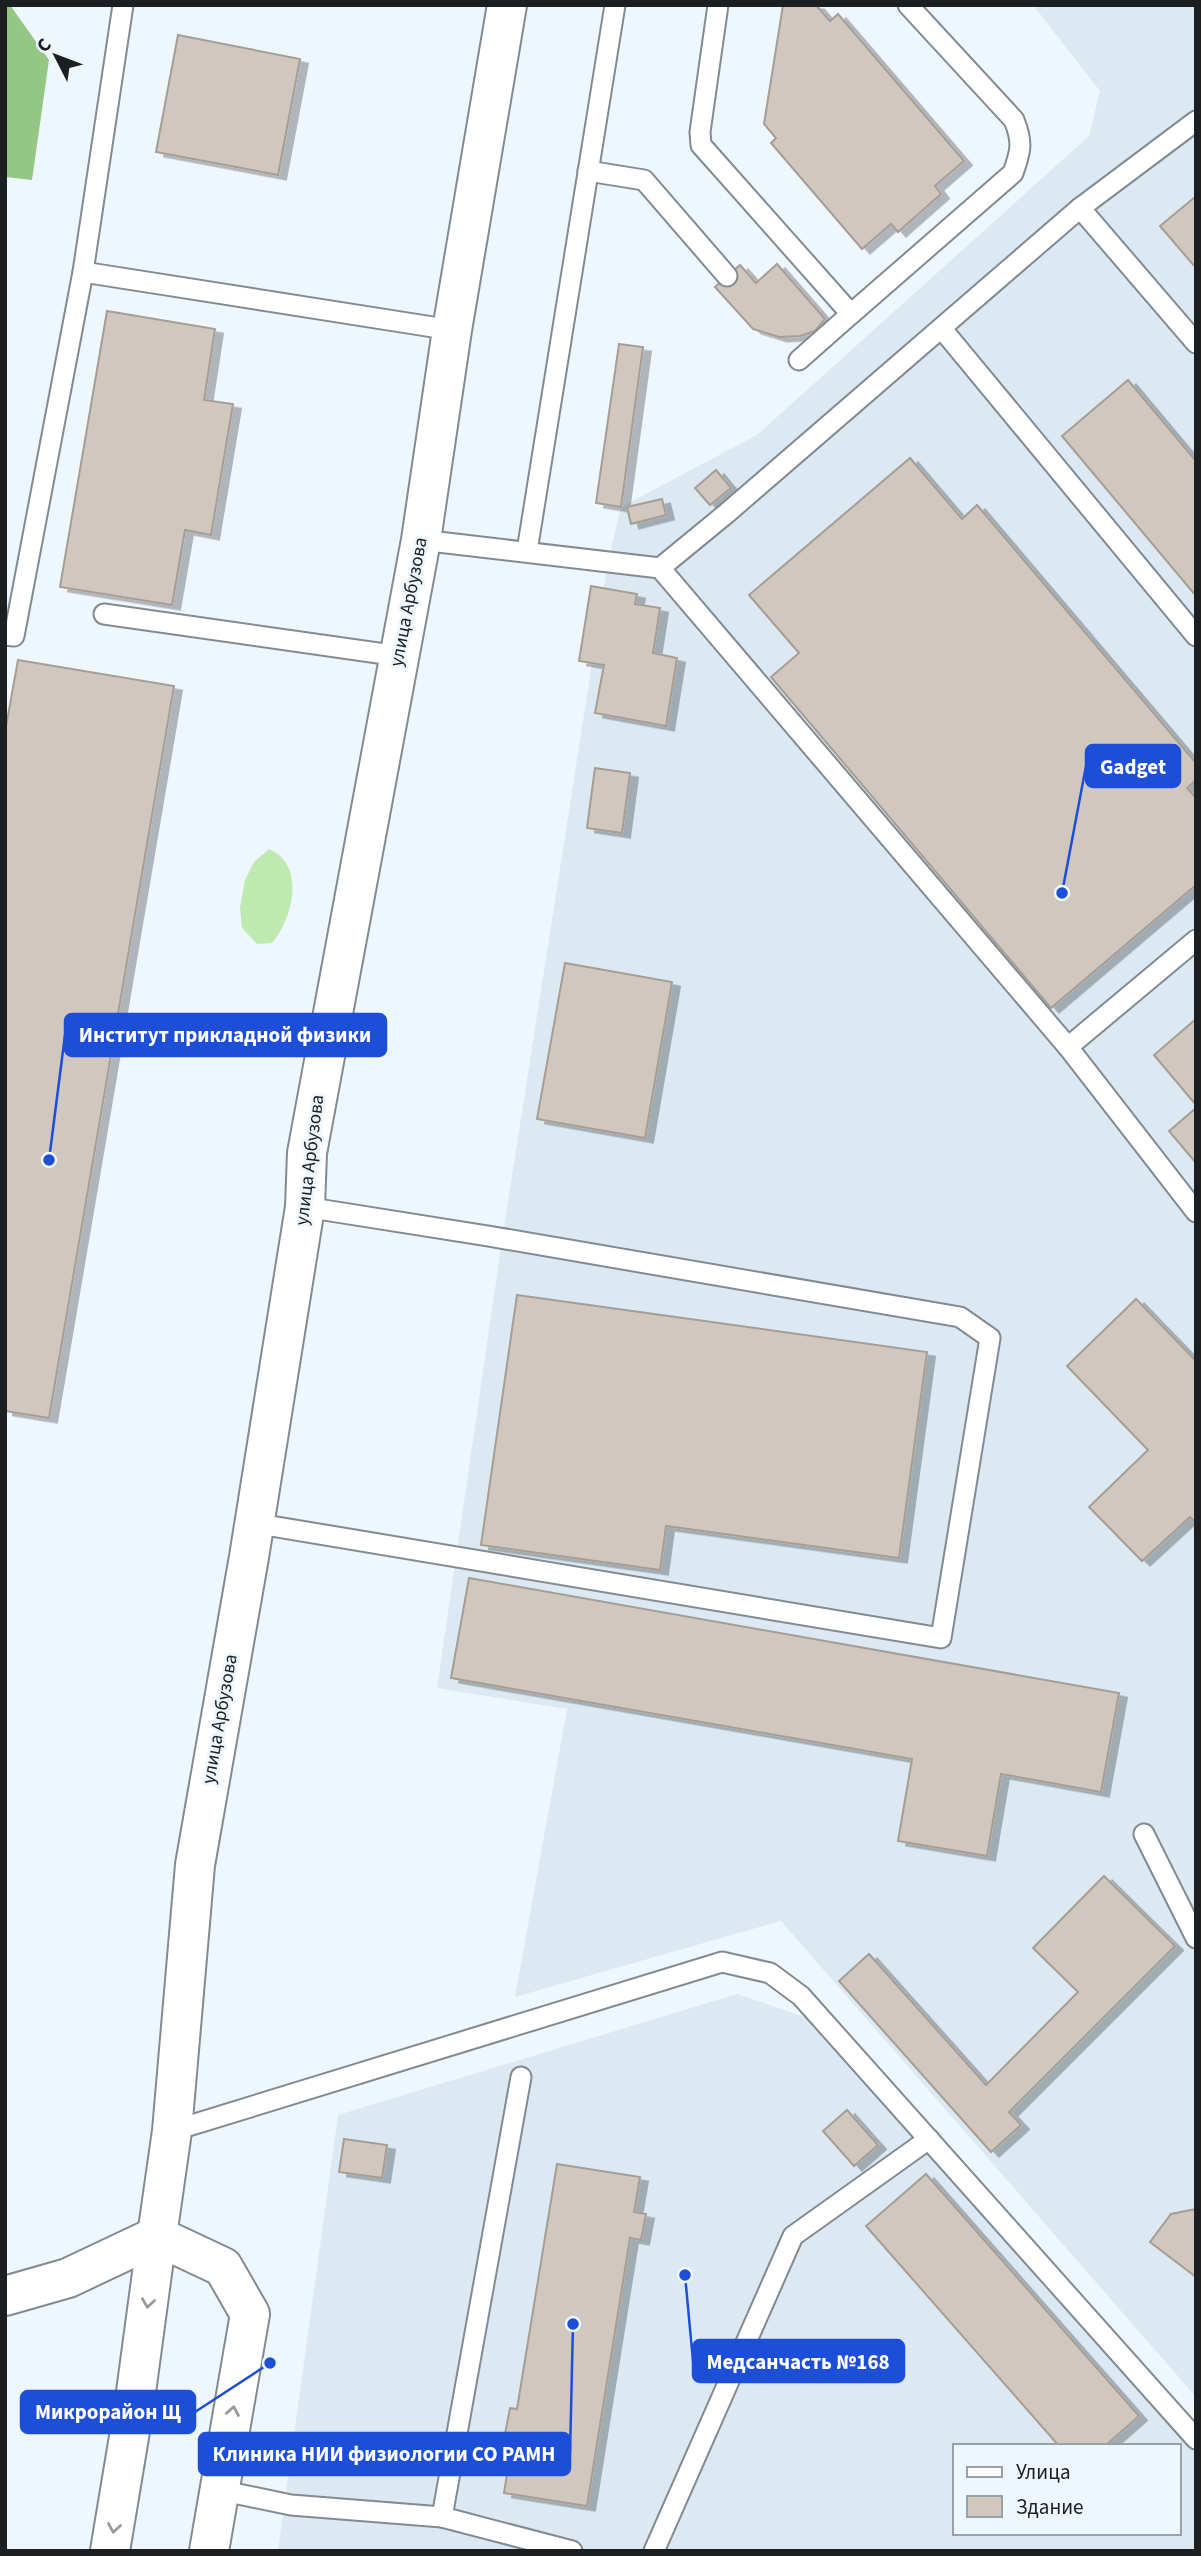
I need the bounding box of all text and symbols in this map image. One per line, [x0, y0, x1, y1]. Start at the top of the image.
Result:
north arrow [21, 21, 91, 91]
text: С [31, 32, 58, 59]
street label: улица Арбузова [383, 535, 435, 669]
callout: Gadget [1086, 745, 1180, 787]
text: Gadget [1100, 752, 1166, 782]
callout: Институт прикладной физики [65, 1014, 386, 1056]
text: Институт прикладной физики [79, 1020, 371, 1050]
street label: улица Арбузова [289, 1093, 331, 1227]
street label: улица Арбузова [195, 1652, 245, 1786]
one-way arrow [140, 2298, 155, 2309]
callout: Медсанчасть №168 [693, 2340, 904, 2382]
text: Медсанчасть №168 [706, 2347, 890, 2377]
callout: Микрорайон Щ [21, 2391, 195, 2433]
text: Микрорайон Щ [35, 2397, 182, 2427]
one-way arrow [225, 2405, 240, 2417]
callout: Клиника НИИ физиологии СО РАМН [199, 2433, 570, 2475]
text: Клиника НИИ физиологии СО РАМН [212, 2439, 556, 2469]
legend [953, 2444, 1180, 2535]
text: Улица [1016, 2457, 1071, 2487]
text: Здание [1016, 2492, 1084, 2522]
one-way arrow [107, 2522, 122, 2534]

